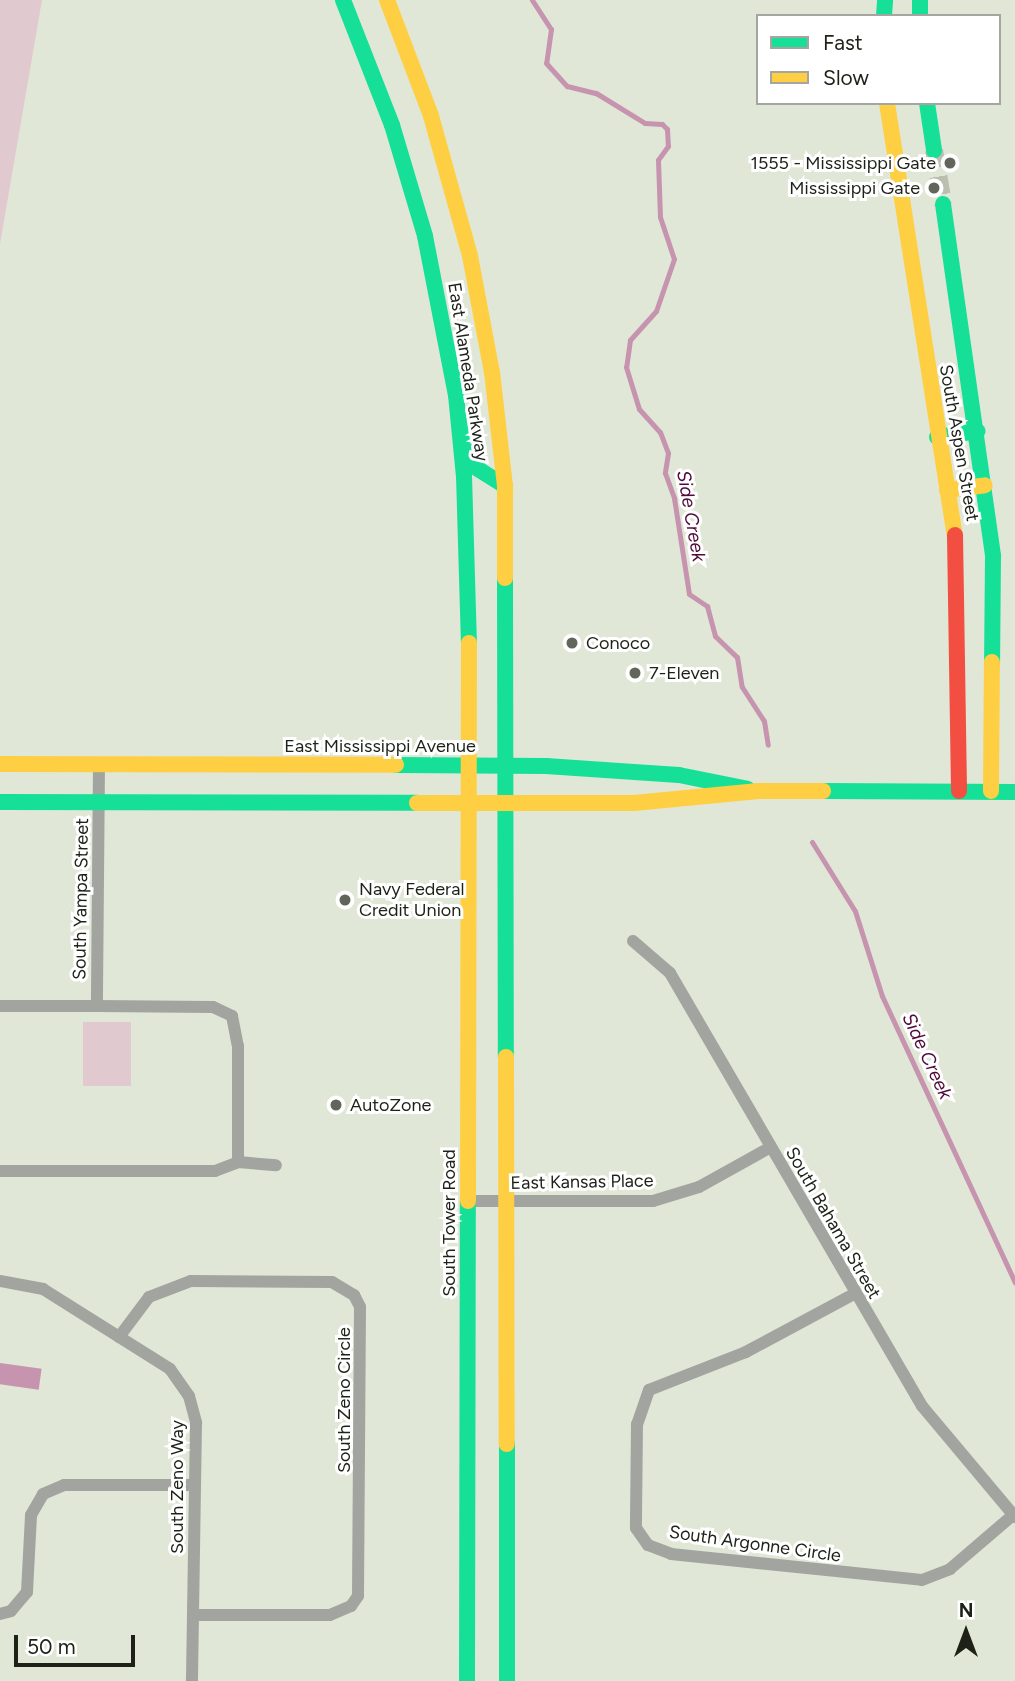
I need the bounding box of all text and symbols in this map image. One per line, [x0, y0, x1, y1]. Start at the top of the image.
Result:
legend [756, 14, 1001, 105]
text: Fast [823, 30, 863, 55]
text: Slow [823, 65, 869, 90]
place label: 1555 - Mississippi Gate [750, 152, 936, 174]
marker: 1555 - Mississippi Gate [942, 155, 958, 171]
place label: Mississippi Gate [789, 177, 920, 199]
marker: Mississippi Gate [926, 180, 942, 196]
street label: East Alameda Parkway [443, 281, 493, 463]
street label: South Aspen Street [935, 363, 983, 523]
water label: Side Creek [672, 468, 710, 564]
place label: Conoco [586, 632, 650, 654]
marker: Conoco [564, 635, 580, 651]
place label: 7-Eleven [649, 662, 719, 684]
marker: 7-Eleven [627, 665, 643, 681]
street label: East Mississippi Avenue [284, 735, 476, 757]
street label: South Yampa Street [69, 818, 93, 980]
place label: Navy Federal Credit Union [359, 879, 464, 922]
marker: Navy Federal Credit Union [337, 892, 353, 908]
water label: Side Creek [897, 1009, 957, 1103]
place label: AutoZone [350, 1094, 431, 1116]
marker: AutoZone [328, 1097, 344, 1113]
street label: South Bahama Street [781, 1143, 885, 1303]
street label: South Tower Road [438, 1149, 460, 1297]
street label: East Kansas Place [510, 1170, 654, 1194]
street label: South Zeno Circle [333, 1327, 355, 1473]
street label: South Zeno Way [166, 1420, 188, 1554]
street label: South Argonne Circle [668, 1521, 842, 1567]
north arrow [931, 1597, 1001, 1667]
text: N [959, 1599, 973, 1622]
scale bar [18, 1622, 138, 1666]
text: 50 m [27, 1634, 76, 1659]

